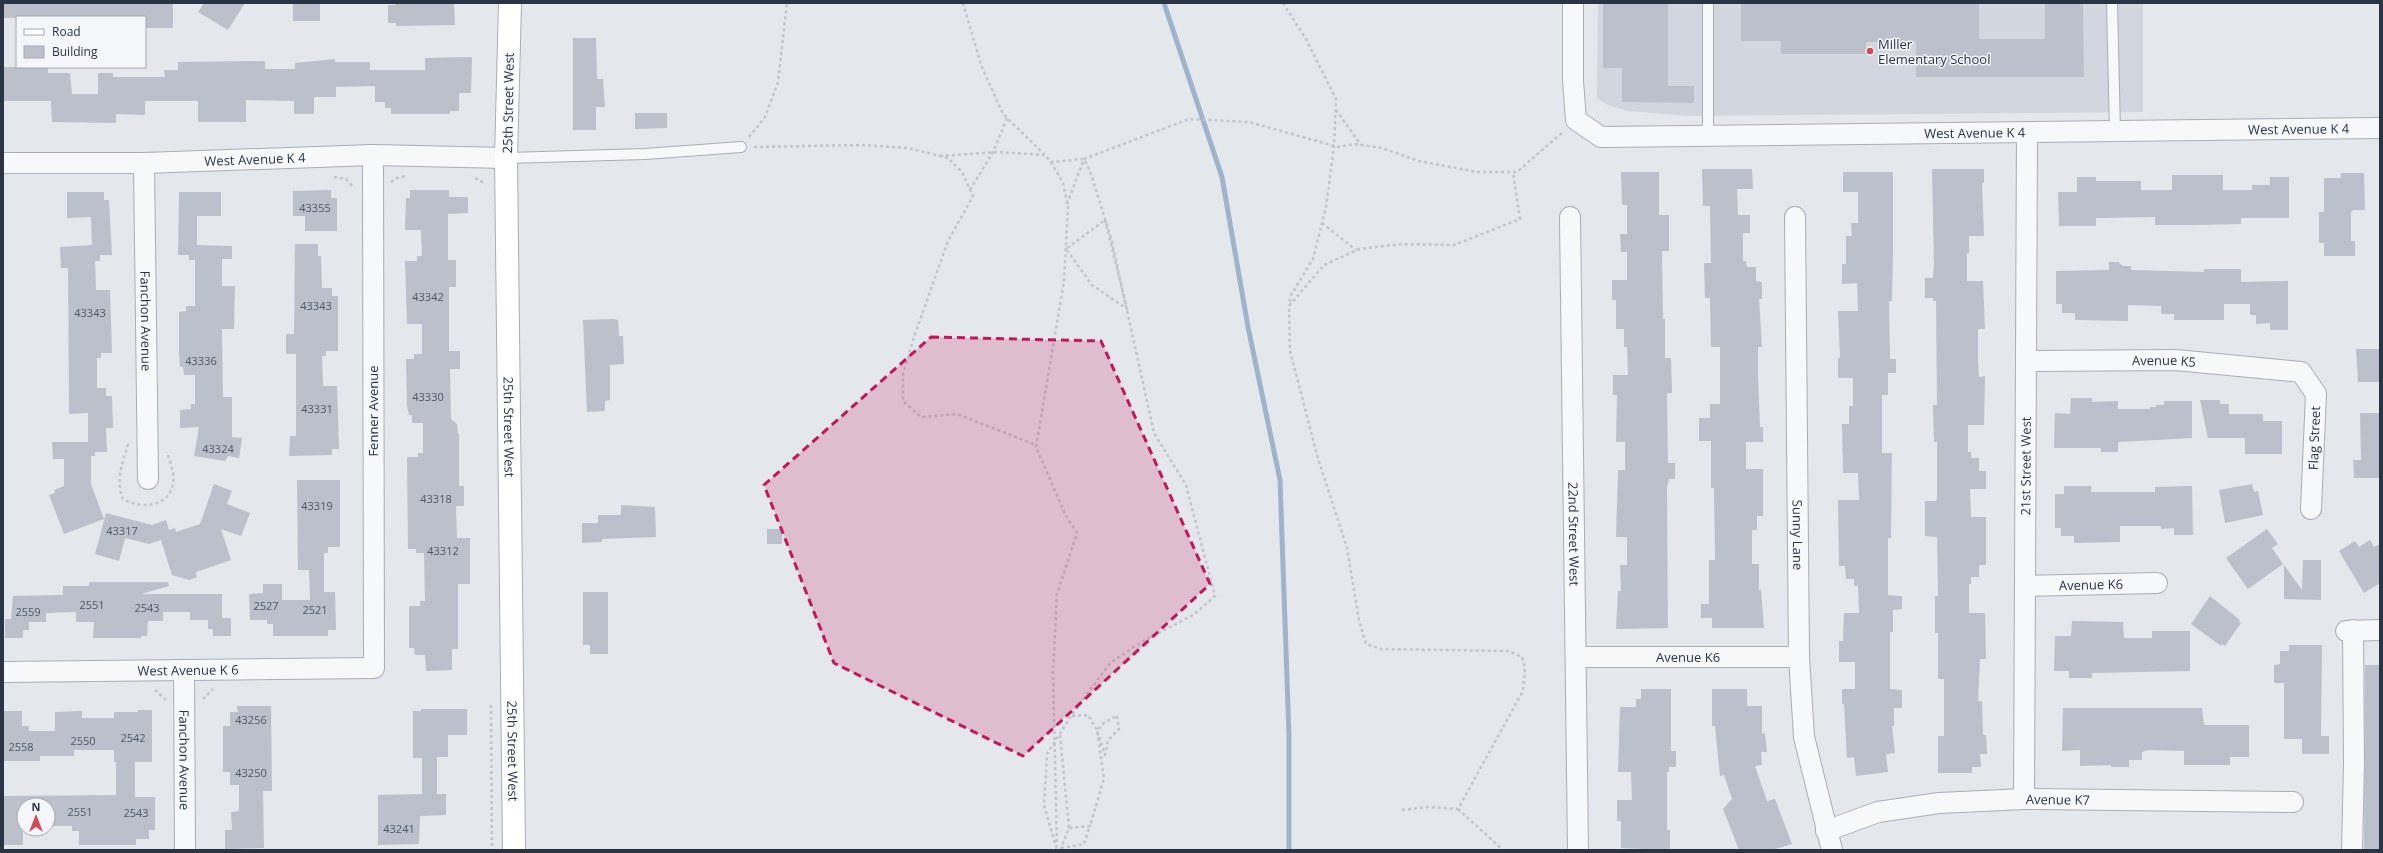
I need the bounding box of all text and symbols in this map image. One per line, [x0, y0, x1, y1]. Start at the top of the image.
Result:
legend [16, 16, 146, 68]
text: Road [52, 23, 81, 40]
place label: Miller Elementary School [1878, 35, 1990, 68]
text: Building [52, 43, 98, 60]
marker: Miller Elementary School [1865, 46, 1875, 56]
street label: 25th Street West [498, 52, 518, 153]
street label: West Avenue K 4 [2248, 119, 2350, 139]
street label: West Avenue K 4 [1924, 123, 2026, 142]
street label: West Avenue K 4 [204, 148, 306, 170]
house number: 43355 [299, 200, 331, 215]
street label: Fanchon Avenue [136, 271, 156, 371]
house number: 43342 [412, 289, 444, 304]
house number: 43343 [300, 298, 332, 313]
house number: 43343 [74, 305, 106, 320]
street label: Avenue K5 [2132, 351, 2197, 371]
house number: 43336 [185, 353, 217, 368]
street label: Fenner Avenue [364, 365, 382, 457]
street label: 25th Street West [500, 376, 519, 478]
house number: 43330 [412, 389, 444, 404]
house number: 43331 [301, 401, 333, 416]
street label: Flag Street [2304, 405, 2324, 470]
street label: 21st Street West [2016, 416, 2035, 516]
house number: 43324 [202, 441, 234, 456]
street label: 22nd Street West [1564, 482, 1584, 587]
house number: 43318 [420, 491, 452, 506]
house number: 43319 [301, 498, 333, 513]
street label: Sunny Lane [1789, 500, 1807, 570]
house number: 43317 [106, 523, 138, 538]
house number: 43312 [427, 543, 459, 558]
street label: Avenue K6 [2059, 575, 2123, 594]
house number: 2551 [79, 597, 105, 612]
house number: 2527 [253, 598, 279, 613]
house number: 2543 [134, 600, 160, 615]
house number: 2521 [302, 602, 328, 617]
house number: 2559 [15, 604, 41, 619]
street label: Avenue K6 [1656, 648, 1720, 666]
street label: West Avenue K 6 [137, 660, 239, 680]
street label: 25th Street West [503, 700, 522, 802]
street label: Fanchon Avenue [175, 710, 194, 810]
house number: 43256 [235, 712, 267, 727]
house number: 2542 [120, 730, 146, 745]
house number: 2550 [70, 733, 96, 748]
house number: 2558 [8, 739, 34, 754]
house number: 43250 [235, 765, 267, 780]
street label: Avenue K7 [2026, 790, 2090, 809]
north arrow [16, 797, 56, 837]
text: N [32, 799, 40, 814]
house number: 2551 [67, 804, 93, 819]
house number: 2543 [123, 805, 149, 820]
house number: 43241 [383, 821, 415, 836]

